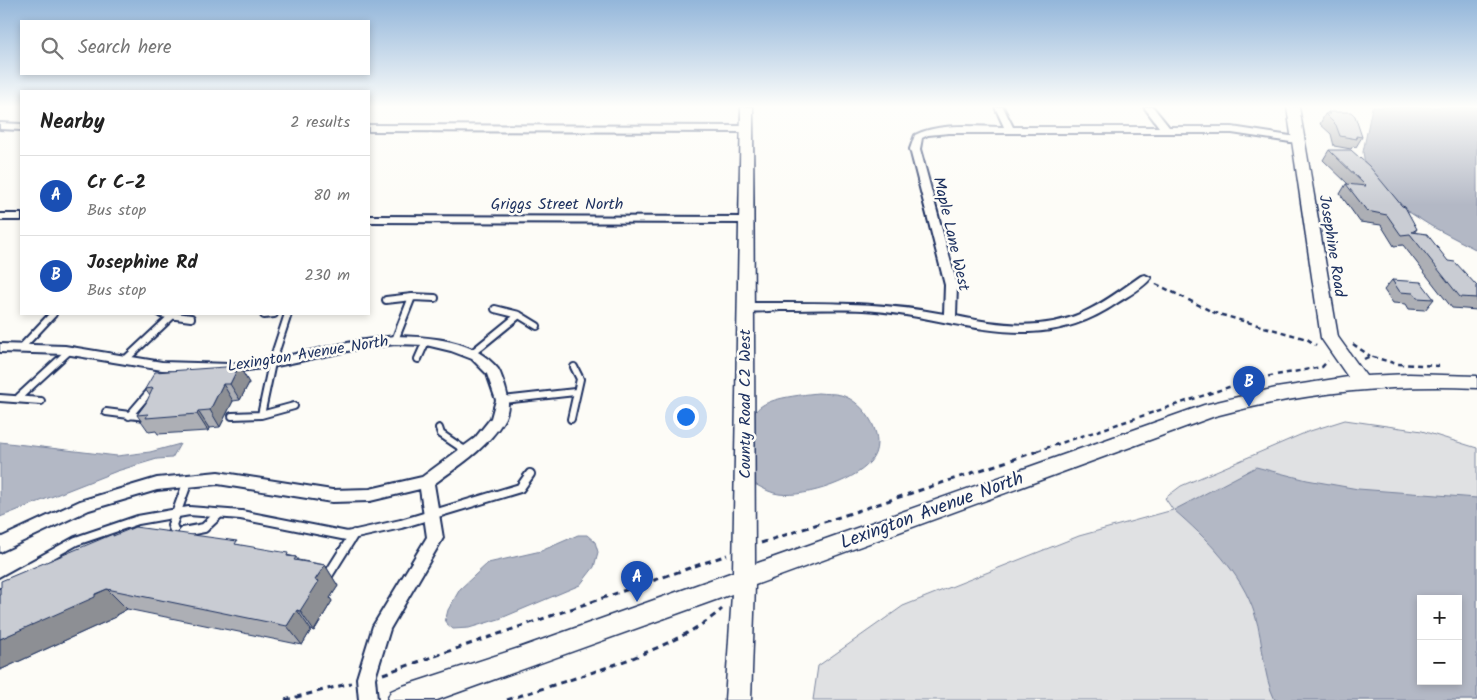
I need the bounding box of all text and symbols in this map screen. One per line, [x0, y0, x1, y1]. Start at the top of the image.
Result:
search box [20, 20, 370, 75]
text: Search here [78, 33, 172, 63]
icon: search [38, 34, 66, 62]
text: Nearby [40, 106, 105, 139]
text: 2 results [290, 110, 350, 135]
text: Cr C-2 [87, 168, 146, 198]
street label: Maple Lane West [926, 174, 976, 294]
text: A [51, 183, 61, 208]
text: 80 m [313, 183, 350, 208]
street label: Griggs Street North [491, 192, 623, 217]
street label: Josephine Road [1312, 193, 1353, 300]
text: Bus stop [87, 198, 146, 223]
text: Josephine Rd [87, 248, 198, 278]
text: B [51, 263, 61, 288]
text: 230 m [304, 263, 350, 288]
text: Bus stop [87, 278, 146, 303]
street label: County Road C2 West [733, 328, 758, 479]
street label: Lexington Avenue North [226, 329, 390, 379]
pin: B [1233, 366, 1265, 407]
your location [673, 404, 699, 430]
street label: Lexington Avenue North [836, 464, 1028, 558]
pin: A [621, 561, 653, 602]
map controls [1417, 595, 1462, 685]
button: + [1417, 595, 1462, 640]
button: − [1417, 640, 1462, 685]

